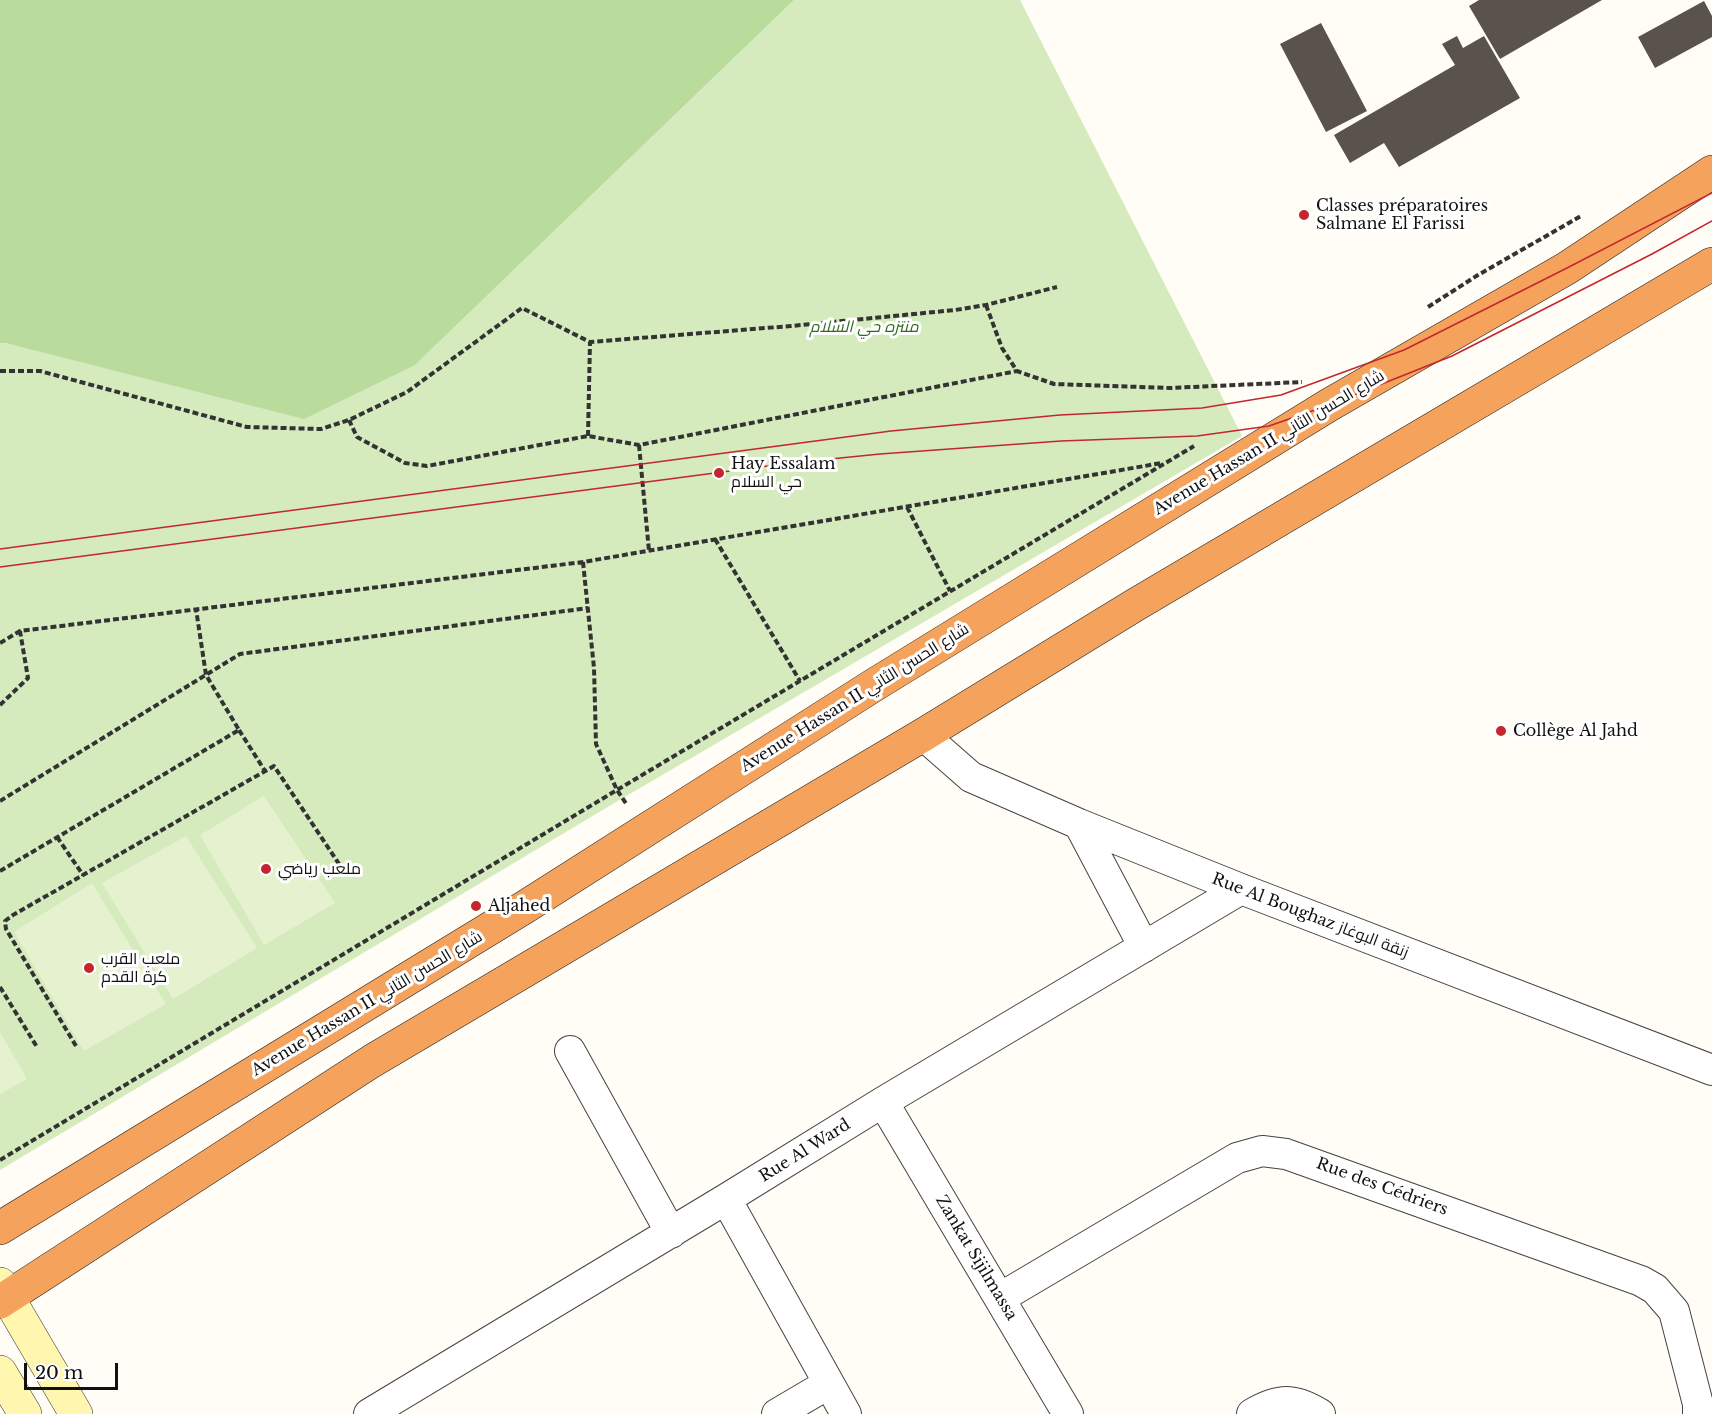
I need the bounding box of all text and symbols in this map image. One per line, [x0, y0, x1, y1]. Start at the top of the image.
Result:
place label: Classes préparatoires Salmane El Farissi [1316, 196, 1488, 234]
marker: Classes préparatoires Salmane El Farissi [1297, 208, 1311, 222]
park label: منتزه حي السلام [810, 317, 918, 337]
street label: Avenue Hassan II شارع الحسن الثاني [1150, 366, 1388, 520]
place label: Hay Essalam حي السلام [731, 454, 835, 492]
marker: Hay Essalam حي السلام [712, 466, 726, 480]
street label: Avenue Hassan II شارع الحسن الثاني [737, 619, 973, 777]
place label: Collège Al Jahd [1513, 721, 1638, 741]
marker: Collège Al Jahd [1494, 724, 1508, 738]
place label: ملعب رياضي [278, 859, 361, 879]
marker: ملعب رياضي [259, 862, 273, 876]
street label: Rue Al Boughaz زنقة البوغاز [1209, 870, 1411, 962]
place label: Aljahed [488, 896, 550, 916]
marker: Aljahed [469, 899, 483, 913]
street label: Avenue Hassan II شارع الحسن الثاني [248, 927, 486, 1081]
place label: ملعب القرب كرة القدم [101, 949, 180, 987]
marker: ملعب القرب كرة القدم [82, 961, 96, 975]
street label: Rue Al Ward [756, 1115, 854, 1187]
street label: Rue des Cédriers [1313, 1154, 1451, 1220]
street label: Zankat Sijilmassa [931, 1192, 1021, 1324]
scale bar [27, 1351, 122, 1389]
text: 20 m [35, 1362, 83, 1384]

